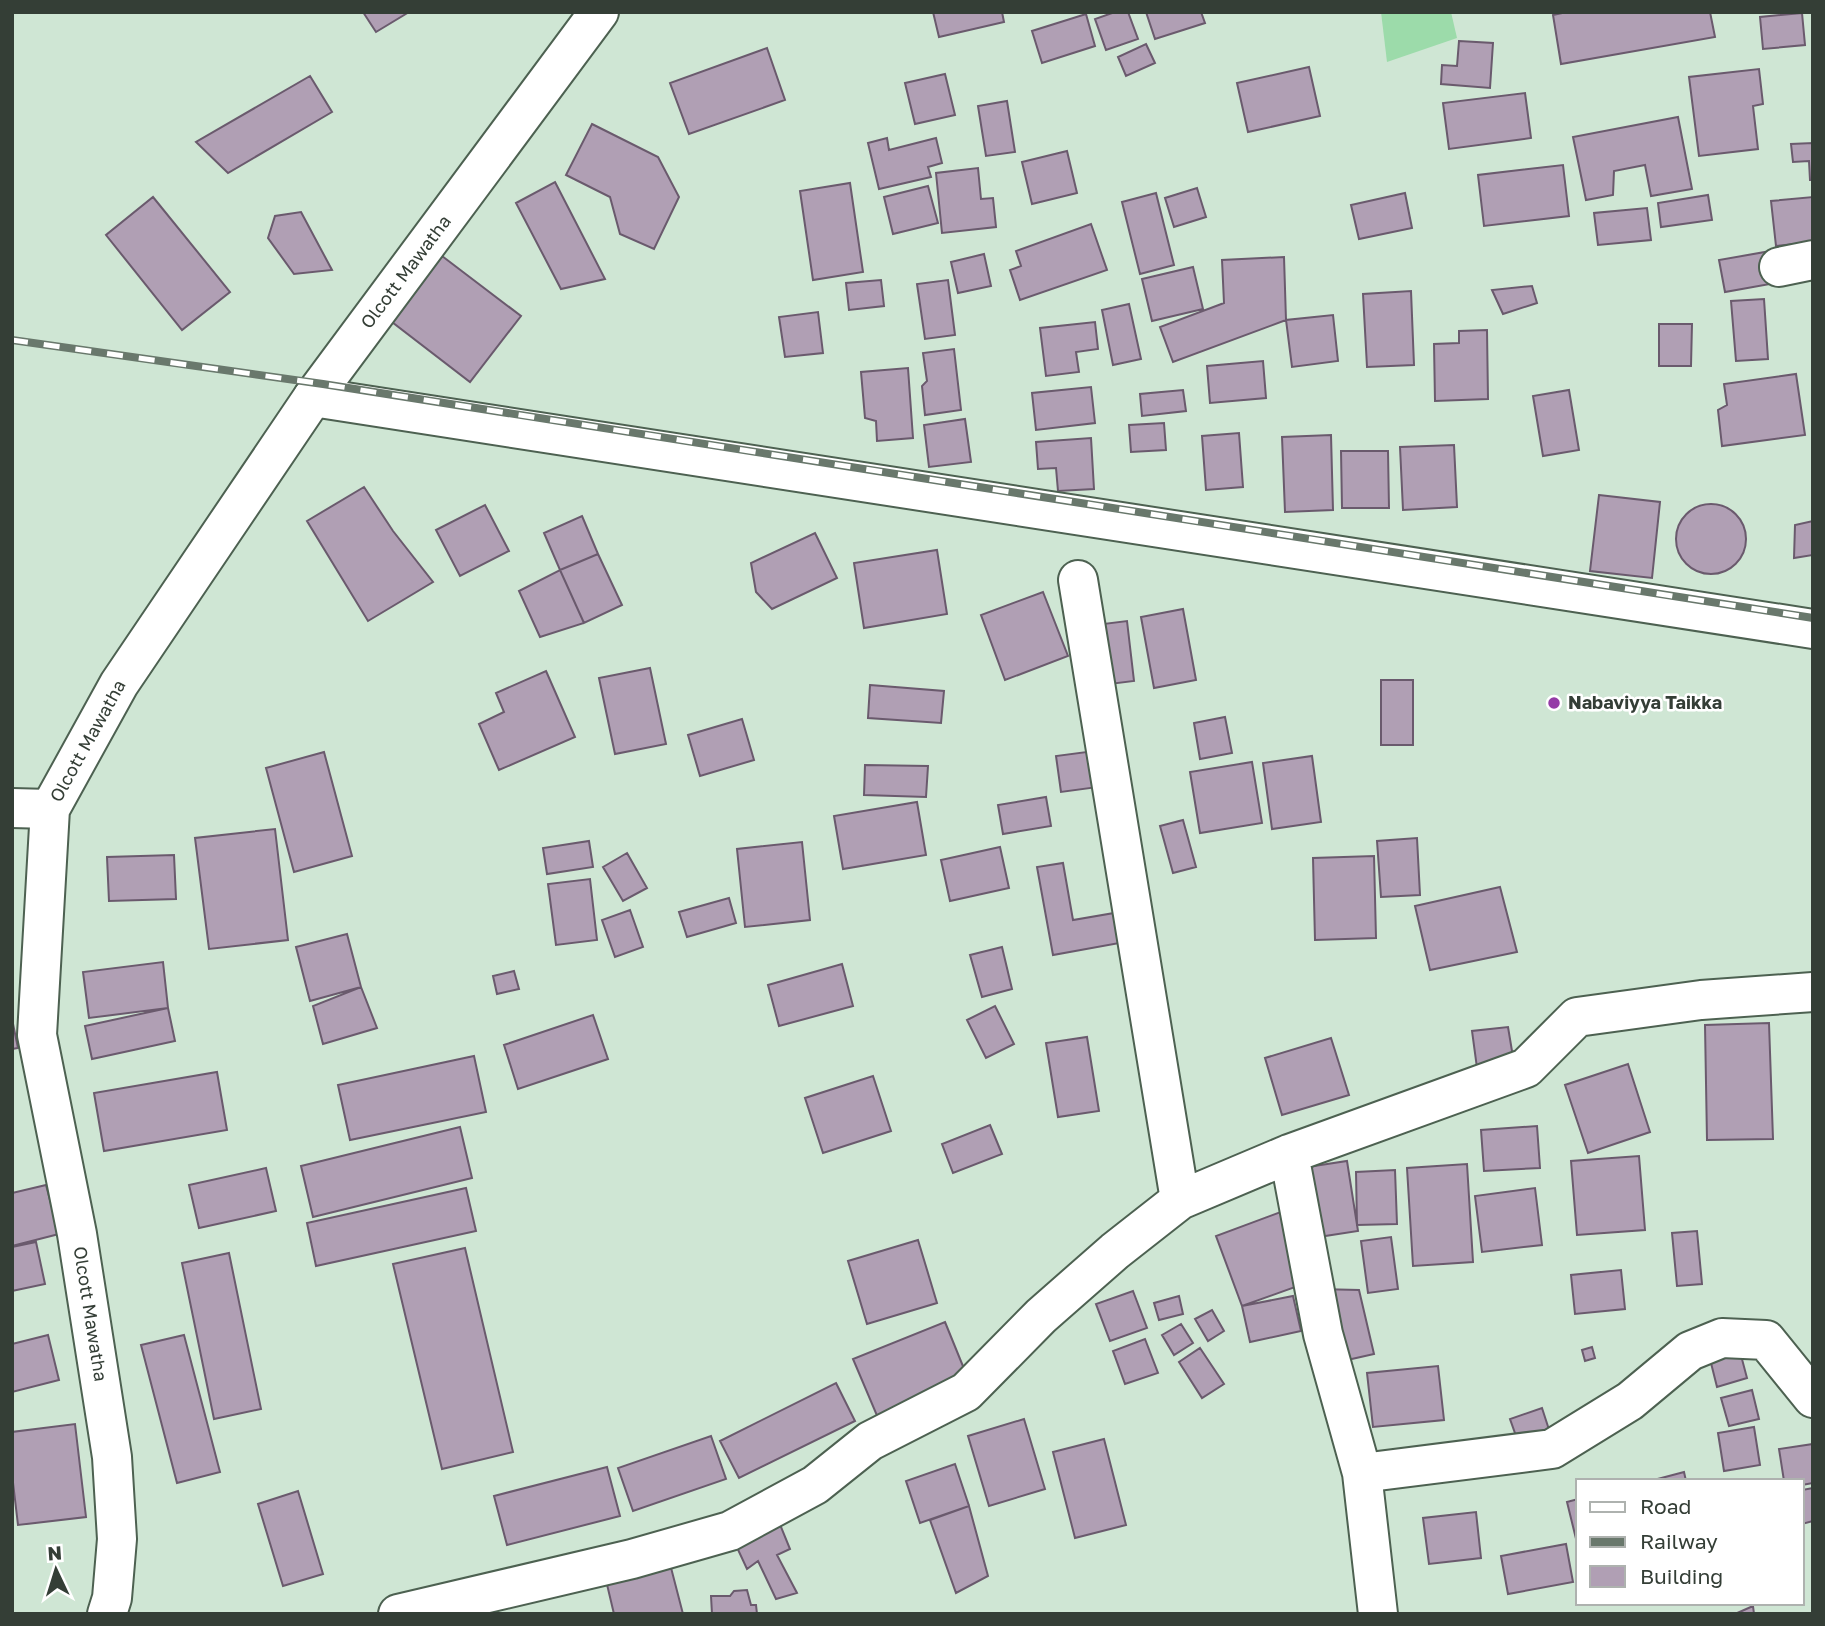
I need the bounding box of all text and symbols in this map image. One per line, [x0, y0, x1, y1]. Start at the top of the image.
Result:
street label: Olcott Mawatha [355, 210, 455, 332]
street label: Olcott Mawatha [44, 676, 130, 805]
place label: Nabaviyya Taikka [1568, 691, 1722, 713]
marker: Nabaviyya Taikka [1546, 695, 1562, 711]
street label: Olcott Mawatha [69, 1245, 113, 1383]
legend [1576, 1479, 1804, 1605]
text: Road [1640, 1493, 1691, 1519]
text: Railway [1640, 1528, 1718, 1554]
north arrow [21, 1535, 91, 1605]
text: N [47, 1541, 63, 1565]
text: Building [1640, 1563, 1723, 1589]

